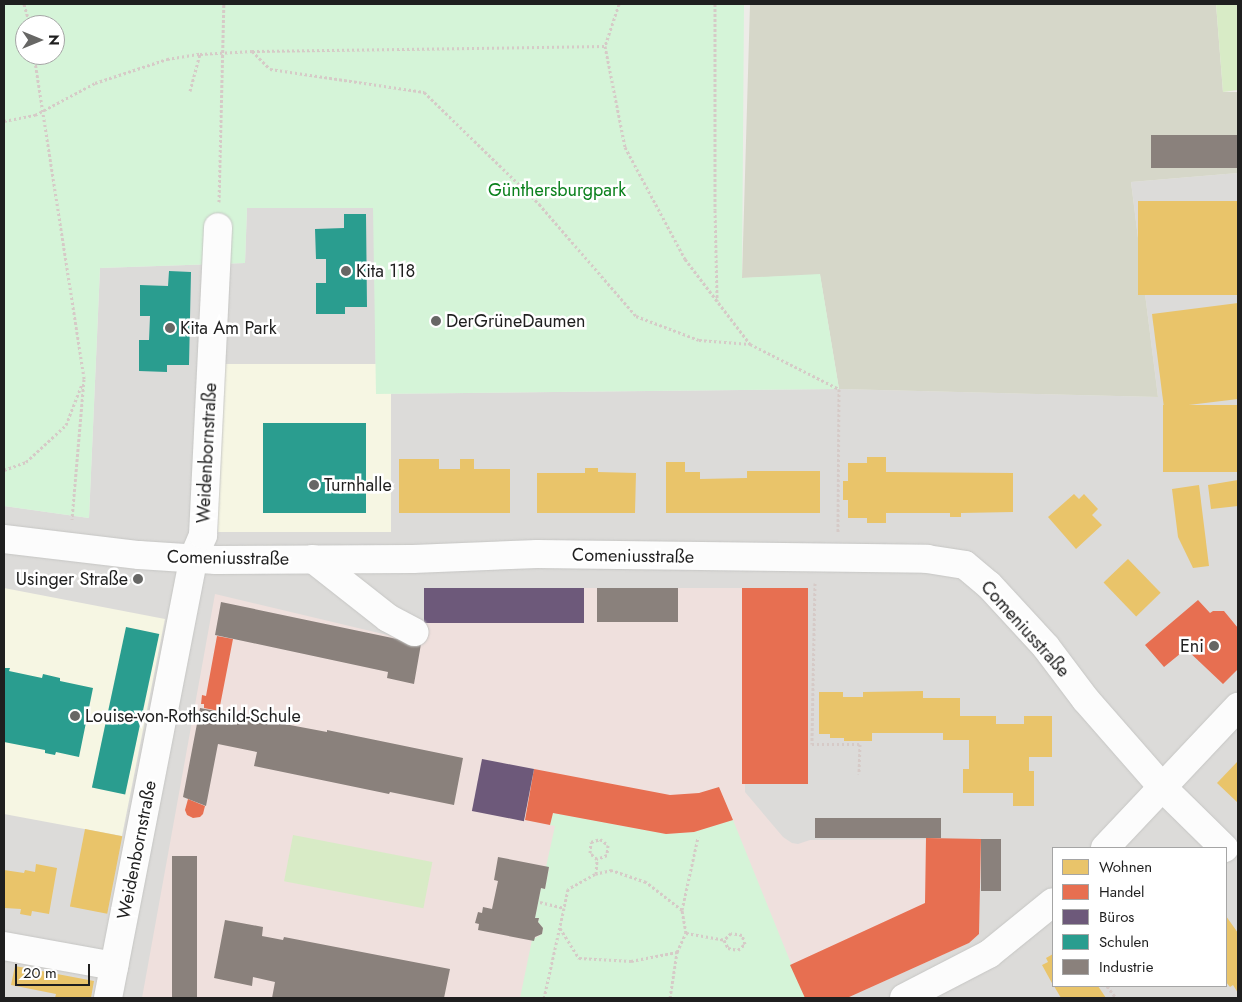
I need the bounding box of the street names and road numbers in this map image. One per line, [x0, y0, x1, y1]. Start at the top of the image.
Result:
street label: Weidenbornstraße [193, 382, 221, 524]
street label: Comeniusstraße [572, 544, 694, 568]
street label: Comeniusstraße [167, 546, 289, 570]
street label: Comeniusstraße [976, 576, 1074, 682]
street label: Weidenbornstraße [113, 779, 161, 921]

